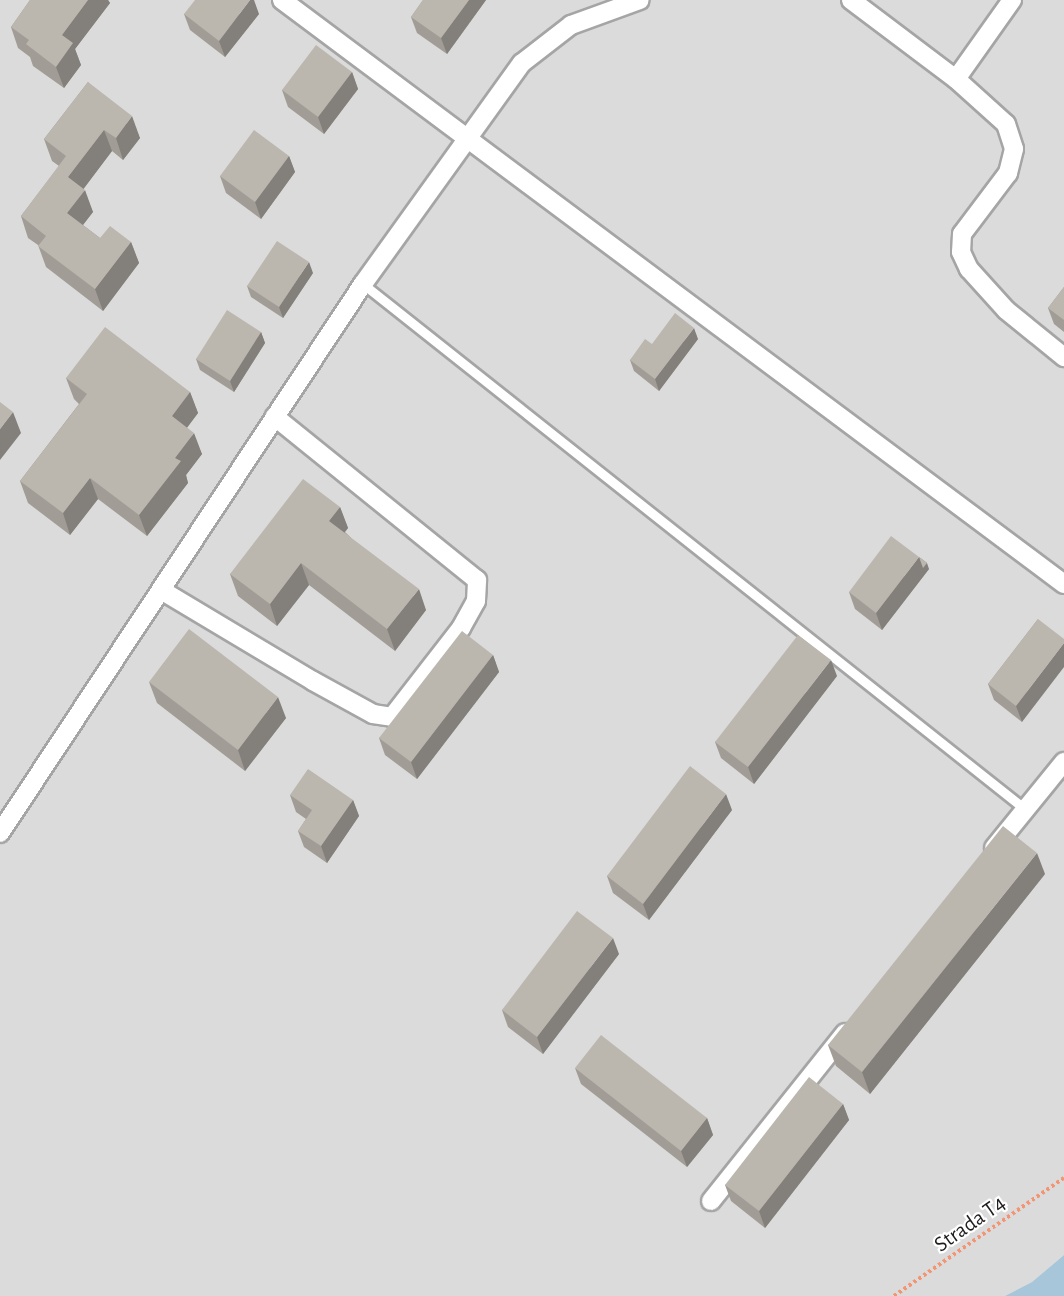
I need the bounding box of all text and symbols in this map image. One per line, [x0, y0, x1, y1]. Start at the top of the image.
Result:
street label: Strada T4 [929, 1190, 1011, 1258]

